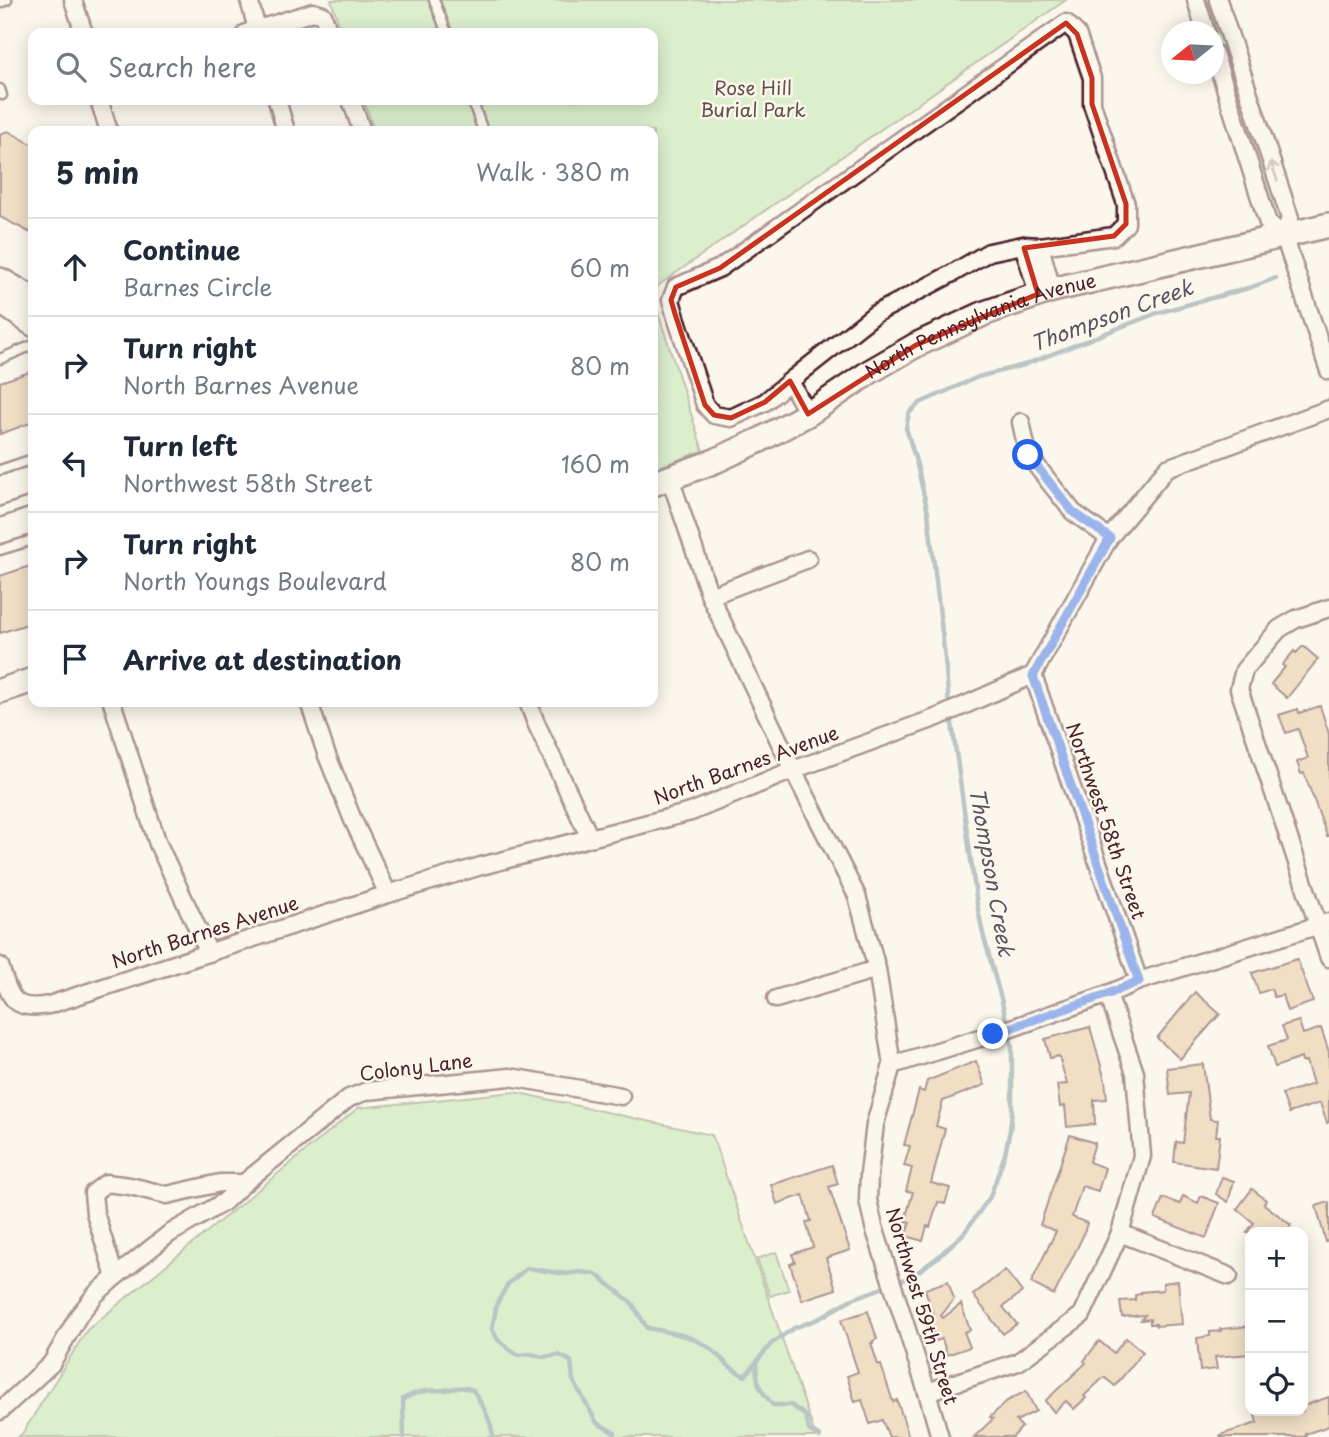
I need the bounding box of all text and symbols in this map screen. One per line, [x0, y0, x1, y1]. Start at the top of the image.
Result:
north arrow [1161, 21, 1224, 84]
search box [28, 28, 658, 105]
text: Search here [108, 47, 257, 86]
icon: search [52, 48, 90, 86]
park label: Rose Hill Burial Park [700, 73, 806, 123]
text: 5 min [56, 149, 139, 194]
text: Walk · 380 m [476, 154, 630, 189]
one-way arrow [1267, 160, 1280, 182]
text: Continue [123, 230, 240, 269]
icon: ahead [56, 248, 94, 286]
text: 60 m [570, 250, 630, 285]
street label: North Pennsylvania Avenue [859, 265, 1098, 385]
text: Barnes Circle [123, 269, 272, 304]
water label: Thompson Creek [1026, 269, 1198, 358]
text: Turn right [123, 328, 257, 367]
icon: right [56, 346, 94, 384]
text: 80 m [570, 348, 630, 383]
text: North Barnes Avenue [123, 367, 359, 402]
text: Turn left [123, 426, 238, 465]
route start [1012, 439, 1043, 470]
icon: left [56, 444, 94, 482]
text: 160 m [561, 446, 630, 481]
text: Northwest 58th Street [123, 465, 373, 500]
text: Turn right [123, 524, 257, 563]
icon: right [56, 542, 94, 580]
text: 80 m [570, 544, 630, 579]
text: North Youngs Boulevard [123, 563, 387, 598]
icon: arrive [56, 640, 94, 678]
text: Arrive at destination [123, 640, 402, 679]
street label: North Barnes Avenue [649, 718, 842, 811]
street label: Northwest 58th Street [1060, 719, 1154, 923]
water label: Thompson Creek [962, 785, 1024, 960]
street label: North Barnes Avenue [108, 888, 302, 975]
route end [977, 1018, 1008, 1049]
street label: Colony Lane [358, 1045, 474, 1087]
street label: Northwest 59th Street [880, 1204, 966, 1408]
map controls [1245, 1227, 1308, 1416]
button: + [1245, 1227, 1308, 1290]
button: − [1245, 1290, 1308, 1353]
button: locate [1245, 1353, 1308, 1416]

